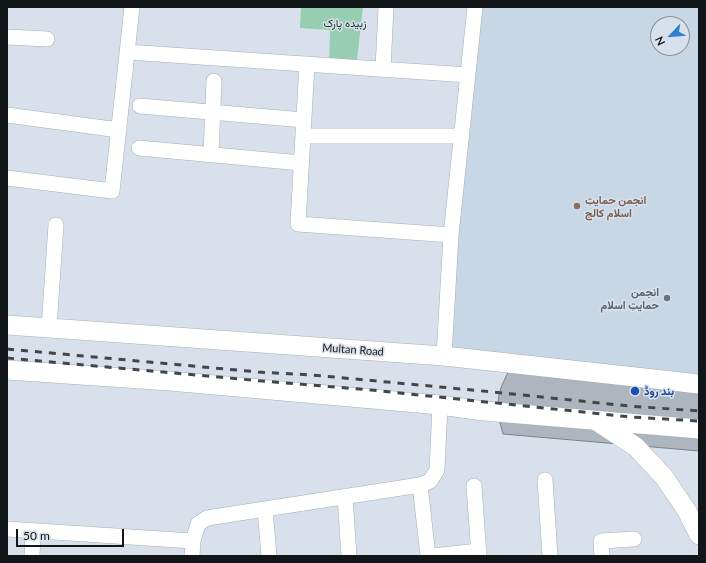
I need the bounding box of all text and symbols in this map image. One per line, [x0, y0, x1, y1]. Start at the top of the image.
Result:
park label: زبیدہ پارک [323, 16, 367, 30]
north arrow [650, 16, 690, 56]
text: N [652, 34, 667, 48]
place label: انجمن حمایتِ اسلام کالج [585, 193, 646, 219]
marker: انجمن حمایتِ اسلام کالج [572, 201, 582, 211]
place label: انجمن حمایتِ اسلام [601, 285, 659, 311]
marker: انجمن حمایتِ اسلام [662, 293, 672, 303]
street label: Multan Road [322, 341, 384, 359]
place label: بند روڈ [644, 384, 674, 398]
marker: بند روڈ [629, 385, 641, 397]
scale bar [18, 521, 126, 547]
text: 50 m [23, 528, 50, 543]

